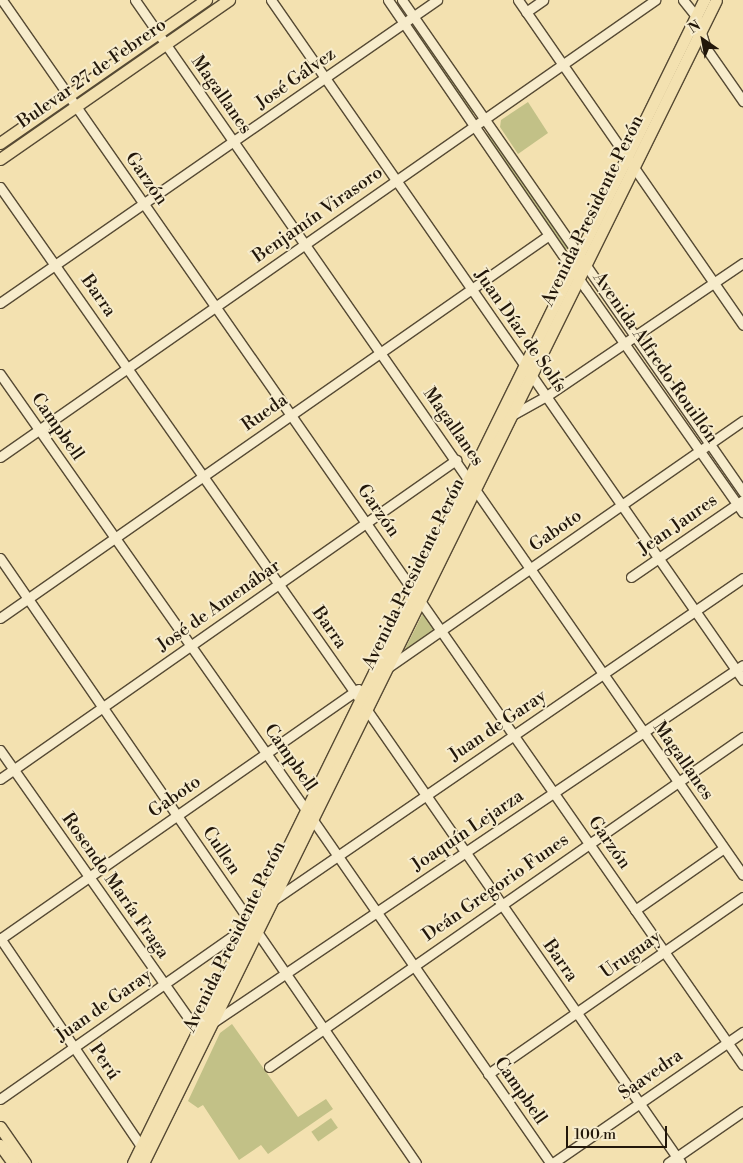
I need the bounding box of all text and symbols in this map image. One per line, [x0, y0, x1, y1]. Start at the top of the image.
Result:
street label: Bulevar 27 de Febrero [13, 14, 171, 134]
north arrow [678, 15, 728, 65]
text: N [685, 17, 704, 38]
street label: José Gálvez [252, 44, 340, 114]
street label: Magallanes [186, 52, 256, 138]
street label: Avenida Presidente Perón [537, 112, 649, 310]
street label: Garzón [120, 148, 172, 210]
street label: Benjamín Virasoro [249, 162, 387, 268]
street label: Juan Díaz de Solís [469, 265, 571, 397]
street label: Avenida Alfredo Rouillón [588, 268, 722, 448]
street label: Barra [76, 271, 120, 321]
street label: Magallanes [418, 384, 488, 470]
street label: Campbell [26, 389, 88, 465]
street label: Rueda [238, 389, 292, 437]
street label: Avenida Presidente Perón [358, 475, 470, 673]
street label: Garzón [352, 480, 404, 542]
street label: Jean Jaures [634, 490, 722, 560]
street label: Gaboto [526, 505, 586, 557]
street label: José de Amenábar [153, 555, 285, 657]
street label: Barra [307, 603, 351, 653]
street label: Juan de Garay [445, 686, 551, 766]
street label: Magallanes [648, 718, 718, 804]
street label: Campbell [259, 720, 321, 796]
street label: Gaboto [145, 771, 205, 823]
street label: Joaquín Lejarza [408, 786, 528, 876]
street label: Rosendo María Fraga [57, 809, 173, 963]
street label: Garzón [583, 812, 635, 874]
street label: Cullen [197, 823, 245, 879]
street label: Deán Gregorio Funes [419, 829, 573, 947]
street label: Avenida Presidente Perón [179, 838, 291, 1036]
street label: Uruguay [597, 926, 665, 984]
street label: Barra [538, 936, 582, 986]
street label: Juan de Garay [52, 965, 156, 1047]
street label: Perú [84, 1040, 124, 1084]
street label: Saavedra [615, 1045, 687, 1105]
street label: Campbell [489, 1053, 551, 1129]
scale bar [568, 1116, 669, 1148]
text: 100 m [574, 1125, 616, 1144]

